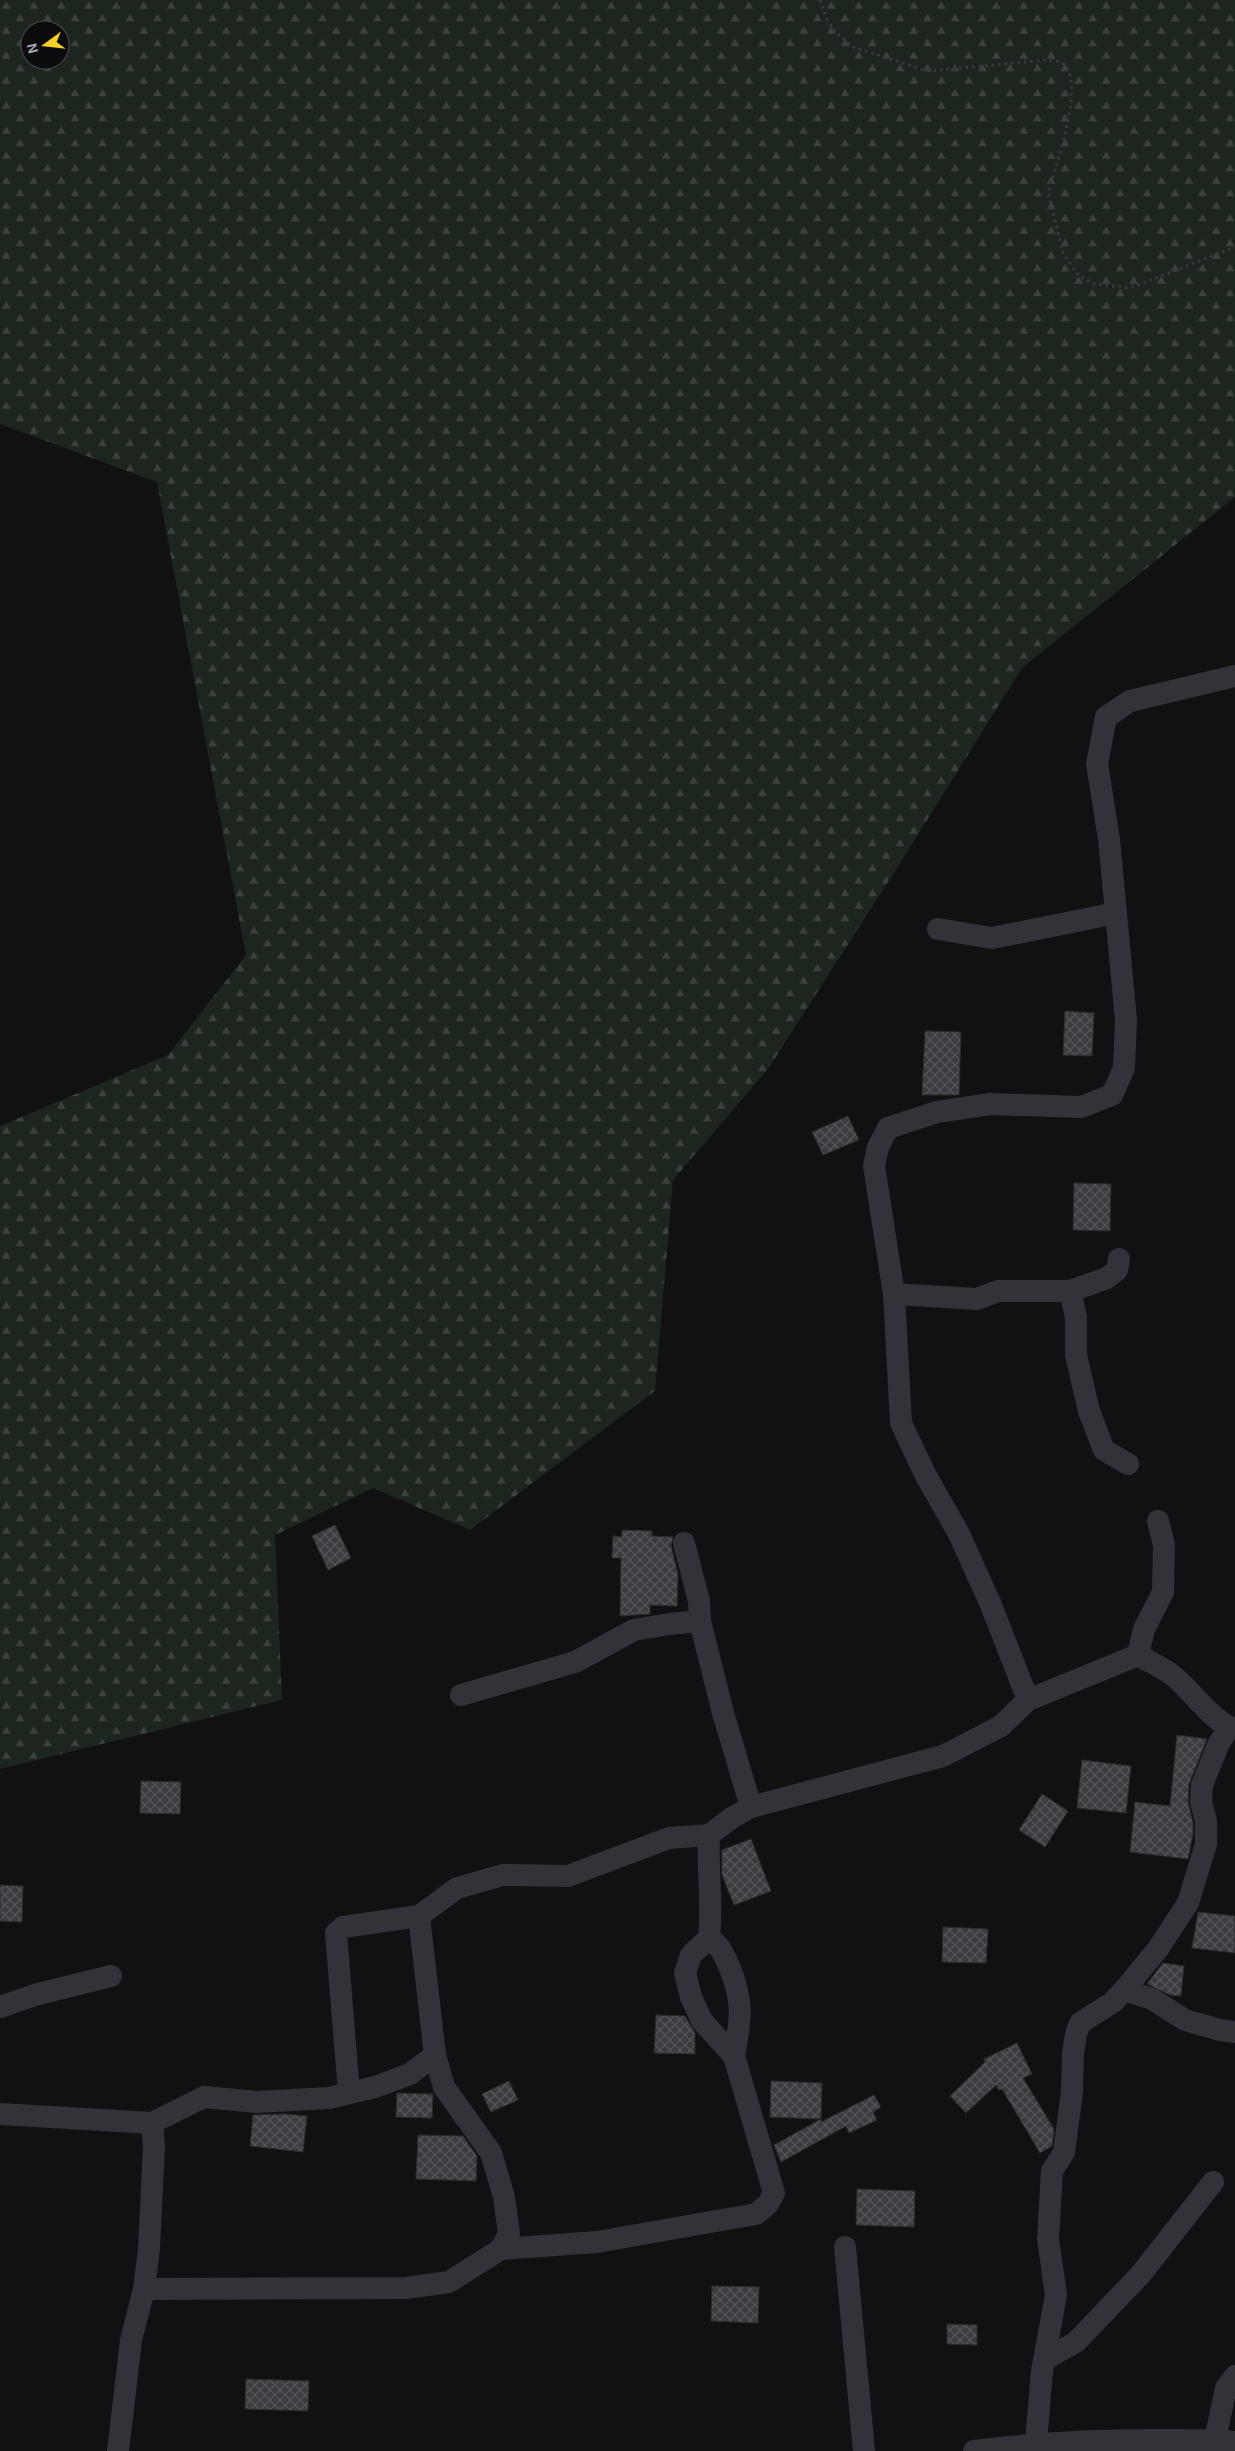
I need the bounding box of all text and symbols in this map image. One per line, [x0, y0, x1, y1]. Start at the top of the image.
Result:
north arrow [20, 20, 70, 70]
text: N [22, 41, 41, 56]

